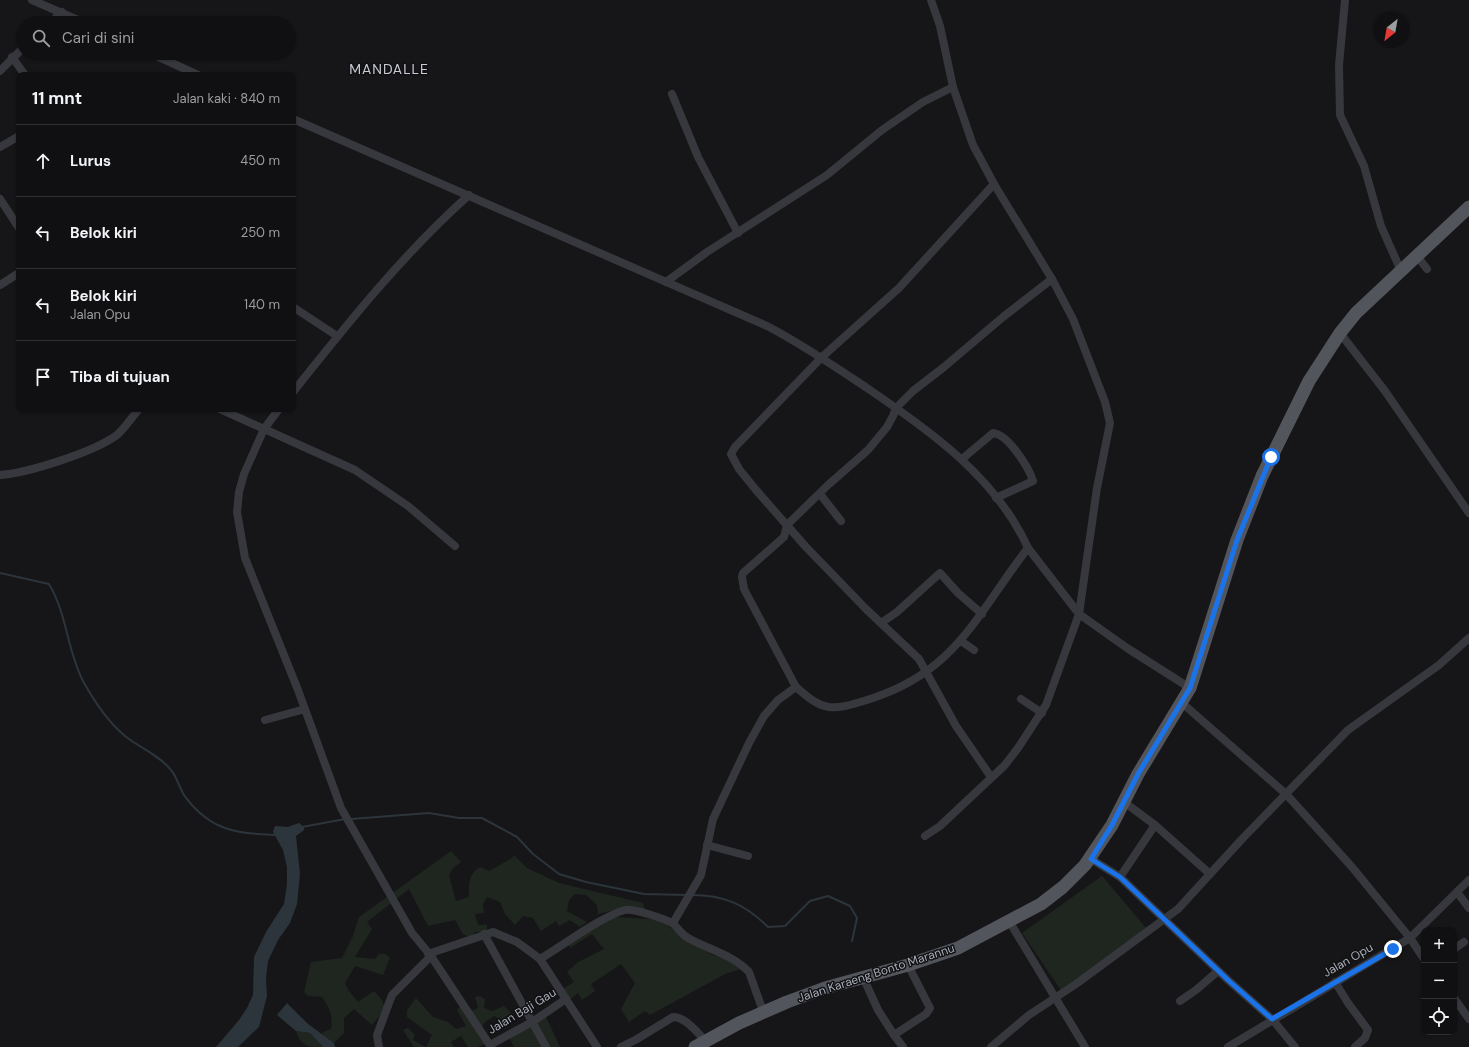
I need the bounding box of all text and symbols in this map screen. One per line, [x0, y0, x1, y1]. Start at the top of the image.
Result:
north arrow [1373, 12, 1409, 48]
search box [16, 16, 296, 60]
icon: search [30, 27, 52, 49]
text: Cari di sini [62, 28, 134, 48]
district label: MANDALLE [349, 60, 429, 78]
text: 11 mnt [32, 87, 82, 109]
text: Jalan kaki · 840 m [173, 90, 280, 107]
icon: ahead [32, 150, 54, 172]
text: Lurus [70, 151, 111, 171]
text: 450 m [240, 152, 280, 169]
icon: left [32, 222, 54, 244]
text: Belok kiri [70, 223, 137, 243]
text: 250 m [241, 224, 280, 241]
text: Belok kiri [70, 286, 137, 306]
icon: left [32, 294, 54, 316]
text: 140 m [244, 296, 280, 313]
text: Jalan Opu [70, 306, 130, 323]
icon: arrive [32, 366, 54, 388]
text: Tiba di tujuan [70, 367, 170, 387]
route start [1262, 448, 1280, 466]
map controls [1421, 927, 1457, 1035]
button: + [1421, 927, 1457, 963]
street label: Jalan Opu [1320, 939, 1376, 981]
street label: Jalan Karaeng Bonto Marannu [796, 940, 957, 1006]
route end [1384, 940, 1402, 958]
button: − [1421, 963, 1457, 999]
street label: Jalan Baji Gau [485, 984, 559, 1038]
button: locate [1421, 999, 1457, 1035]

